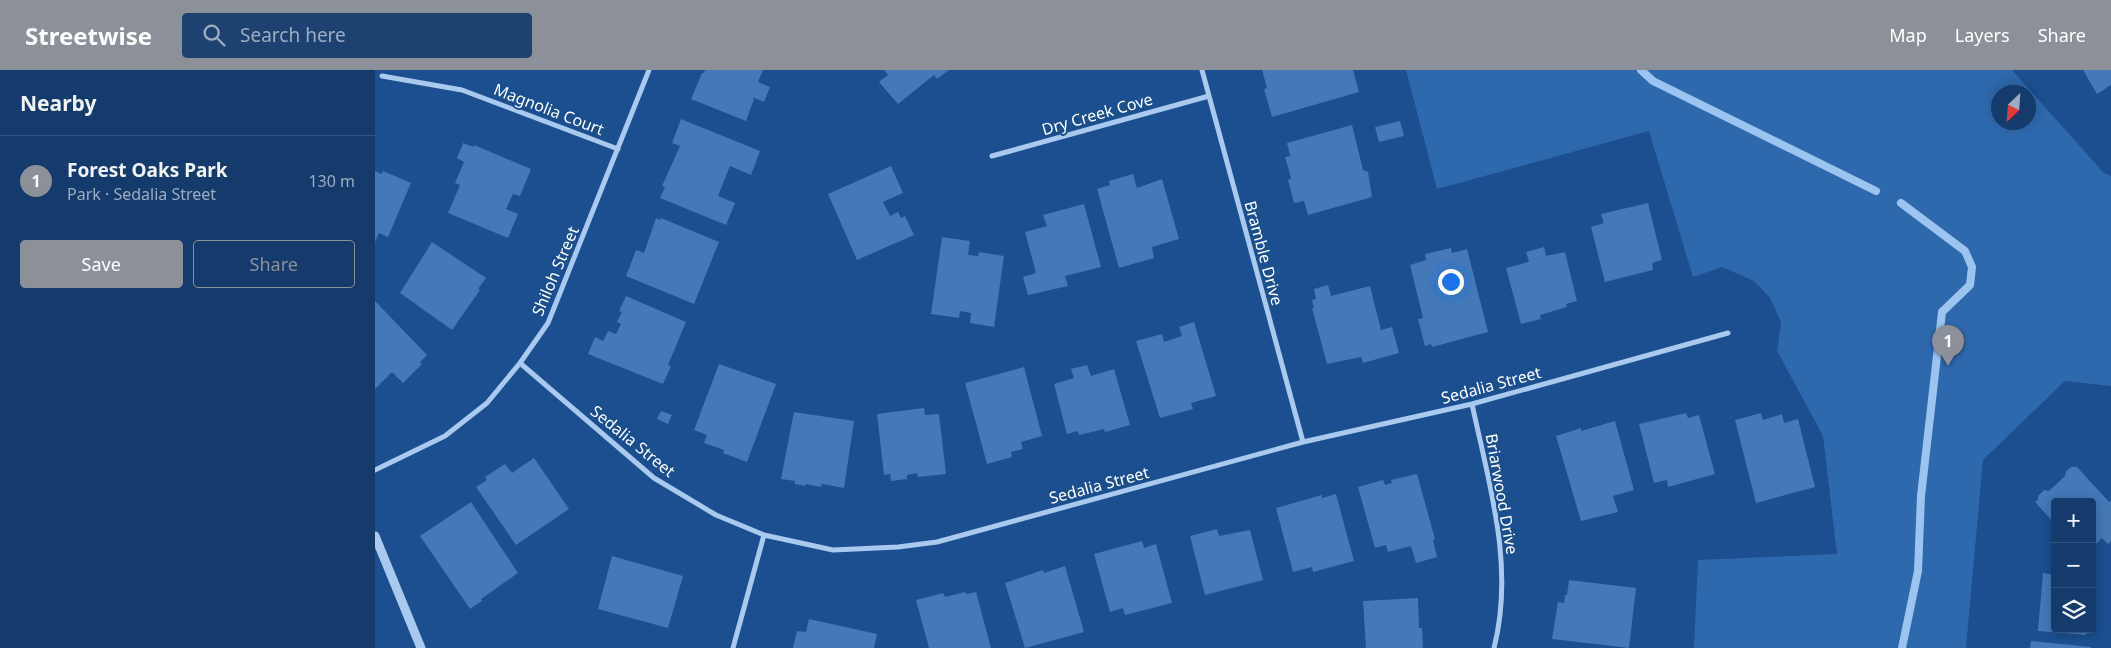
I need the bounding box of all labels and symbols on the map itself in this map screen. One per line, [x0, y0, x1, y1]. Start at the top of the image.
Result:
street label: Magnolia Court [491, 78, 607, 140]
north arrow [1991, 85, 2036, 130]
street label: Dry Creek Cove [1039, 88, 1155, 140]
street label: Bramble Drive [1239, 198, 1289, 308]
street label: Shiloh Street [526, 223, 584, 319]
your location [1438, 269, 1464, 295]
pin: 1 [1932, 325, 1964, 366]
street label: Sedalia Street [1439, 361, 1544, 409]
street label: Sedalia Street [586, 400, 680, 482]
street label: Briarwood Drive [1481, 432, 1523, 556]
street label: Sedalia Street [1047, 461, 1152, 509]

